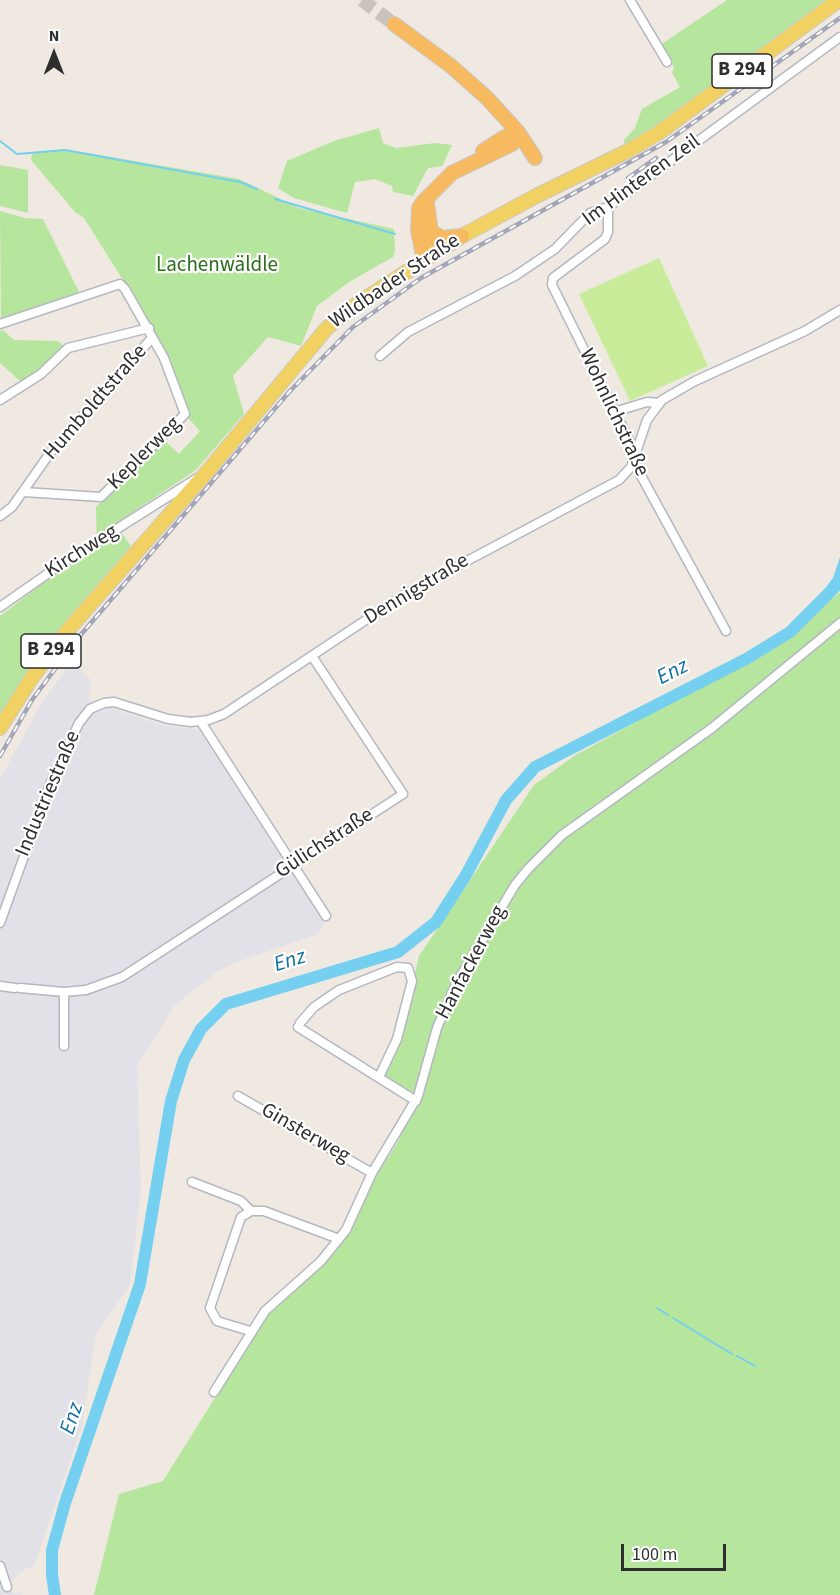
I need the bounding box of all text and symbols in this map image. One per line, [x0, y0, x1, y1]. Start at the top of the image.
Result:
north arrow [24, 24, 84, 84]
text: N [49, 25, 59, 47]
road number: B 294 [712, 54, 772, 88]
street label: Im Hinteren Zeil [578, 130, 706, 232]
street label: Wildbader Straße [325, 229, 465, 335]
park label: Lachenwäldle [156, 253, 278, 279]
street label: Humboldtstraße [39, 340, 153, 466]
street label: Wohnlichstraße [572, 345, 654, 481]
street label: Keplerweg [103, 412, 187, 496]
street label: Kirchweg [41, 520, 123, 584]
street label: Dennigstraße [360, 549, 474, 631]
road number: B 294 [21, 634, 81, 668]
water label: Enz [653, 654, 693, 692]
street label: Industriestraße [11, 727, 87, 861]
street label: Gülichstraße [271, 803, 379, 885]
street label: Hanfackerweg [431, 902, 513, 1024]
water label: Enz [271, 945, 309, 979]
street label: Ginsterweg [256, 1098, 354, 1170]
water label: Enz [56, 1400, 90, 1438]
scale bar [624, 1532, 729, 1570]
text: 100 m [632, 1542, 677, 1567]

